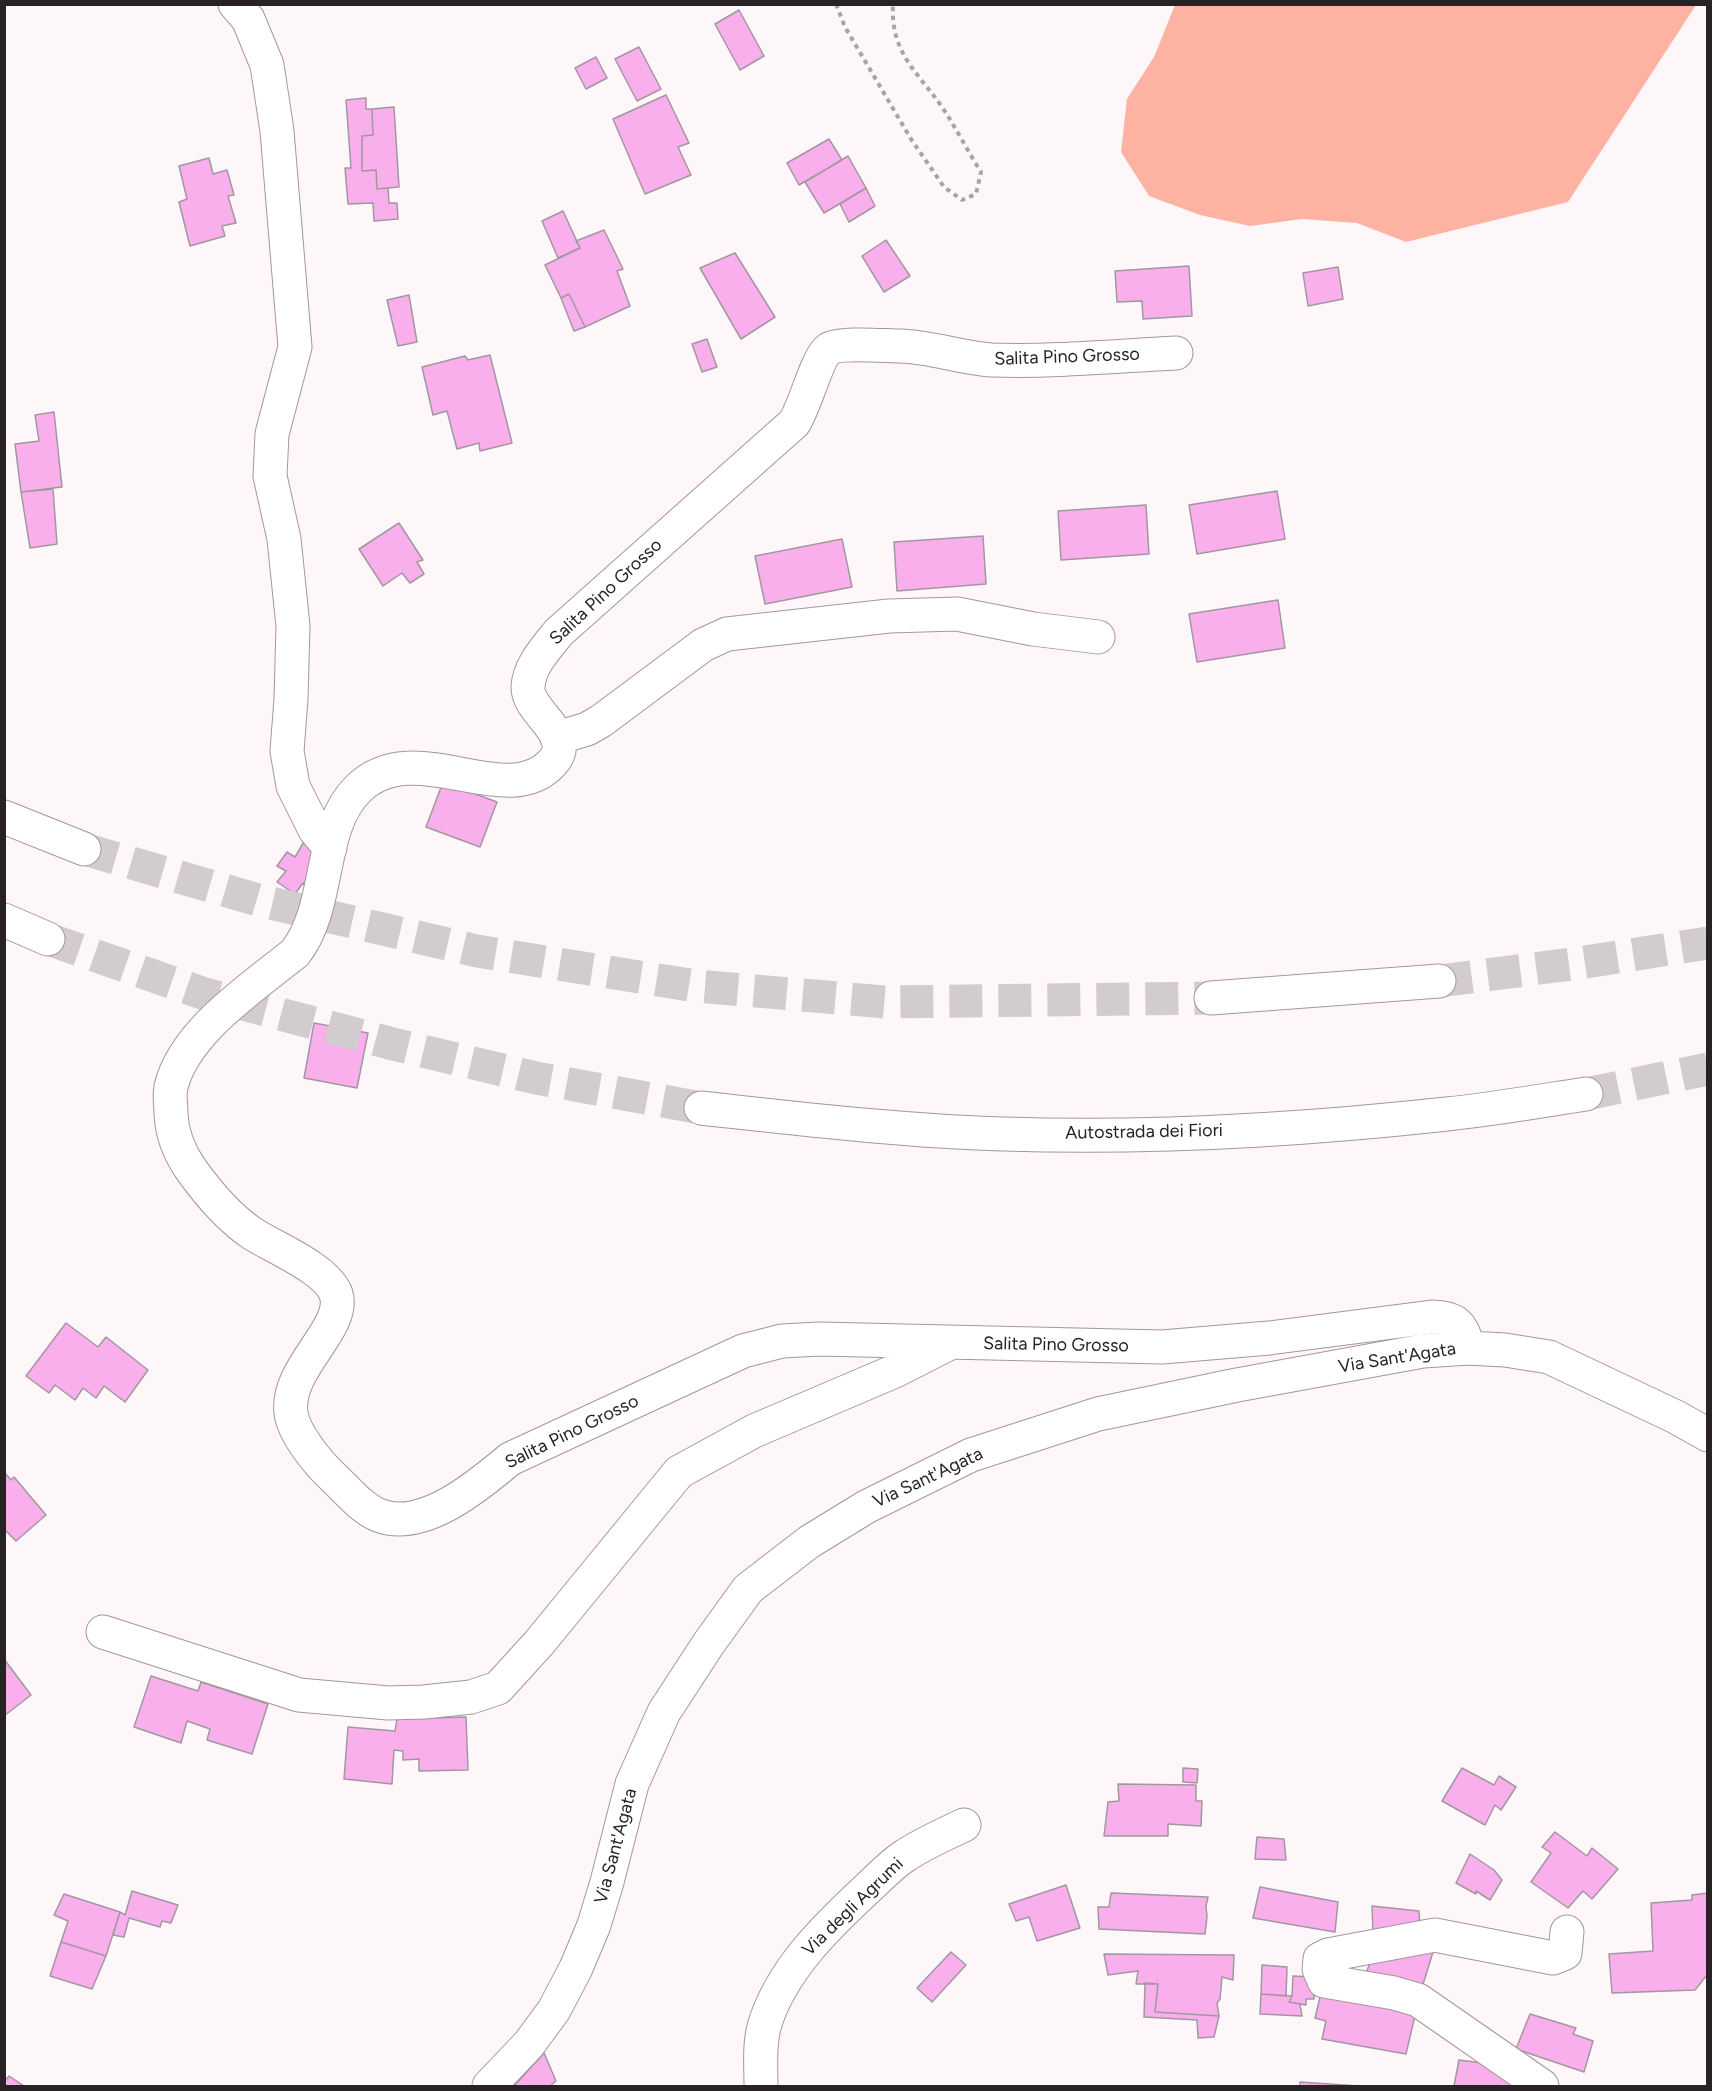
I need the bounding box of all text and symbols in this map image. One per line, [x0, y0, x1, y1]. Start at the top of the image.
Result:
street label: Salita Pino Grosso [994, 344, 1140, 370]
street label: Salita Pino Grosso [545, 534, 667, 650]
street label: Autostrada dei Fiori [1065, 1120, 1223, 1144]
street label: Salita Pino Grosso [983, 1333, 1129, 1357]
street label: Via Sant'Agata [1337, 1338, 1457, 1378]
street label: Salita Pino Grosso [502, 1390, 642, 1474]
street label: Via Sant'Agata [870, 1443, 986, 1513]
street label: Via Sant'Agata [590, 1786, 642, 1906]
street label: Via degli Agrumi [798, 1853, 908, 1961]

